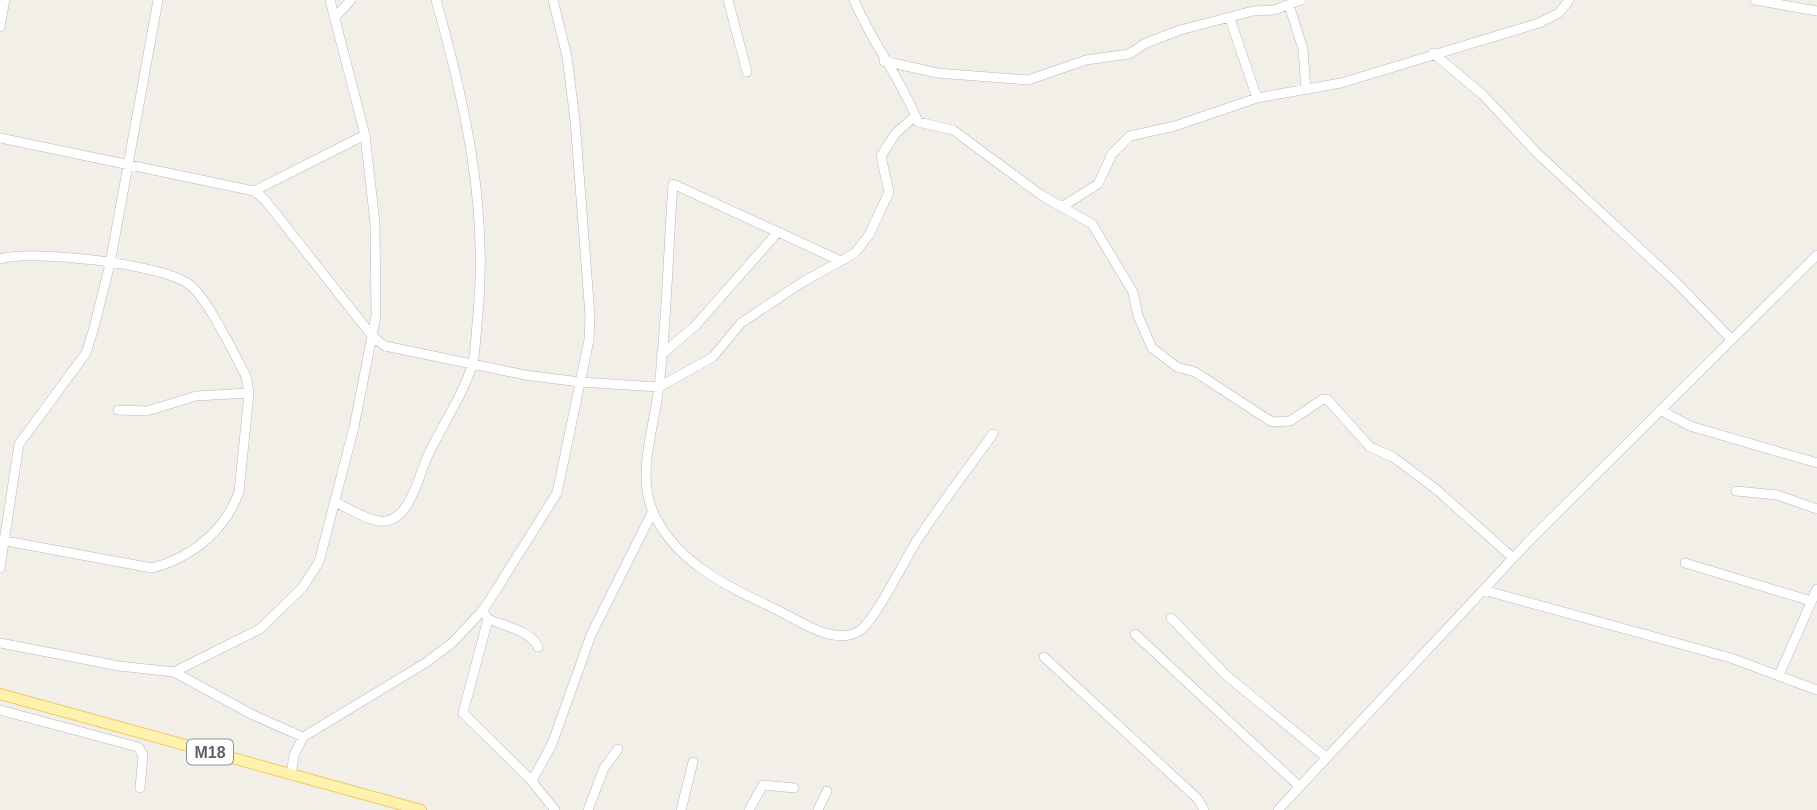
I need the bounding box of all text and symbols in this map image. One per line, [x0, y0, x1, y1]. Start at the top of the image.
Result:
road number: M18 [187, 740, 233, 764]

